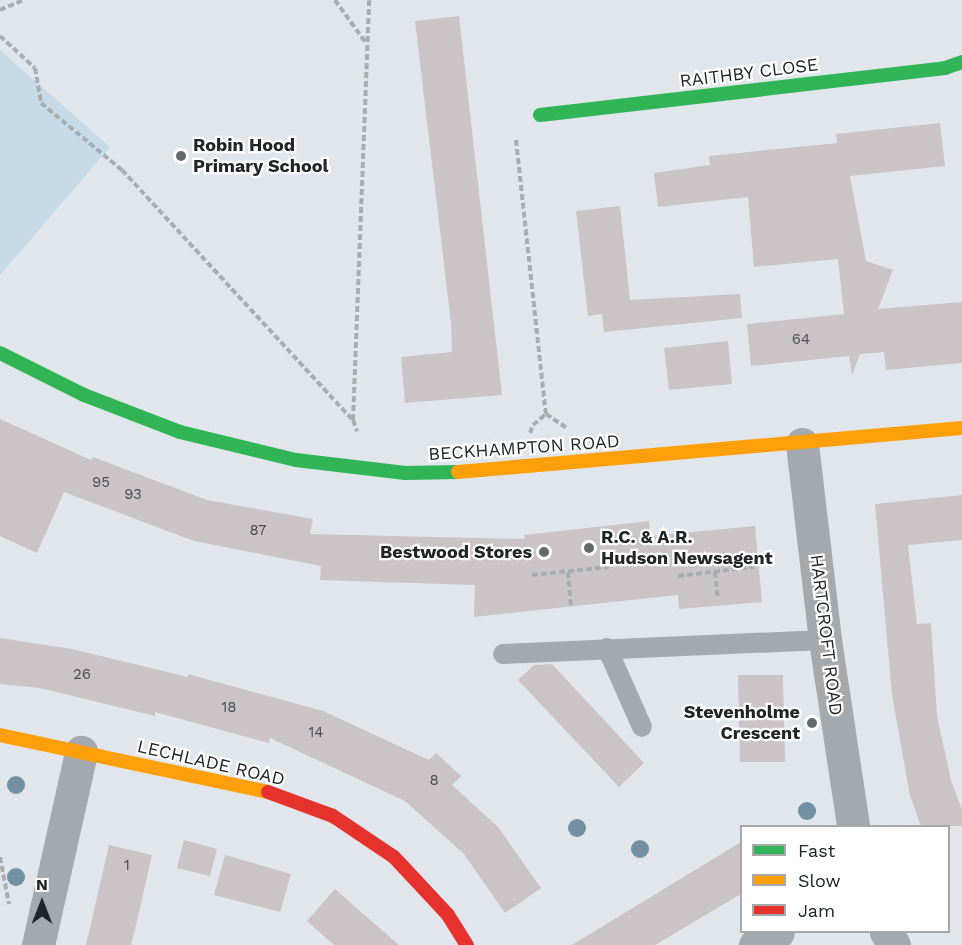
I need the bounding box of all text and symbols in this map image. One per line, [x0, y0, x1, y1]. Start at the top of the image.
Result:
street label: RAITHBY CLOSE [678, 54, 820, 92]
place label: Robin Hood Primary School [193, 135, 329, 178]
marker: Robin Hood Primary School [174, 149, 188, 163]
house number: 64 [792, 331, 810, 349]
street label: BECKHAMPTON ROAD [428, 431, 620, 465]
house number: 95 [92, 474, 110, 492]
house number: 93 [124, 486, 142, 504]
house number: 87 [249, 522, 267, 540]
place label: R.C. & A.R. Hudson Newsagent [601, 527, 773, 570]
place label: Bestwood Stores [380, 541, 532, 563]
marker: R.C. & A.R. Hudson Newsagent [582, 541, 596, 555]
marker: Bestwood Stores [537, 545, 551, 559]
street label: HARTCROFT ROAD [805, 553, 847, 717]
house number: 26 [73, 666, 91, 684]
house number: 18 [221, 699, 237, 717]
place label: Stevenholme Crescent [684, 702, 800, 744]
marker: Stevenholme Crescent [805, 716, 819, 730]
house number: 14 [308, 724, 324, 742]
street label: LECHLADE ROAD [135, 736, 287, 790]
house number: 8 [429, 772, 439, 790]
legend [740, 825, 950, 933]
text: Fast [798, 840, 835, 861]
house number: 1 [124, 857, 130, 875]
text: Slow [798, 870, 841, 891]
north arrow [12, 873, 72, 933]
text: N [36, 875, 48, 894]
text: Jam [798, 900, 835, 921]

